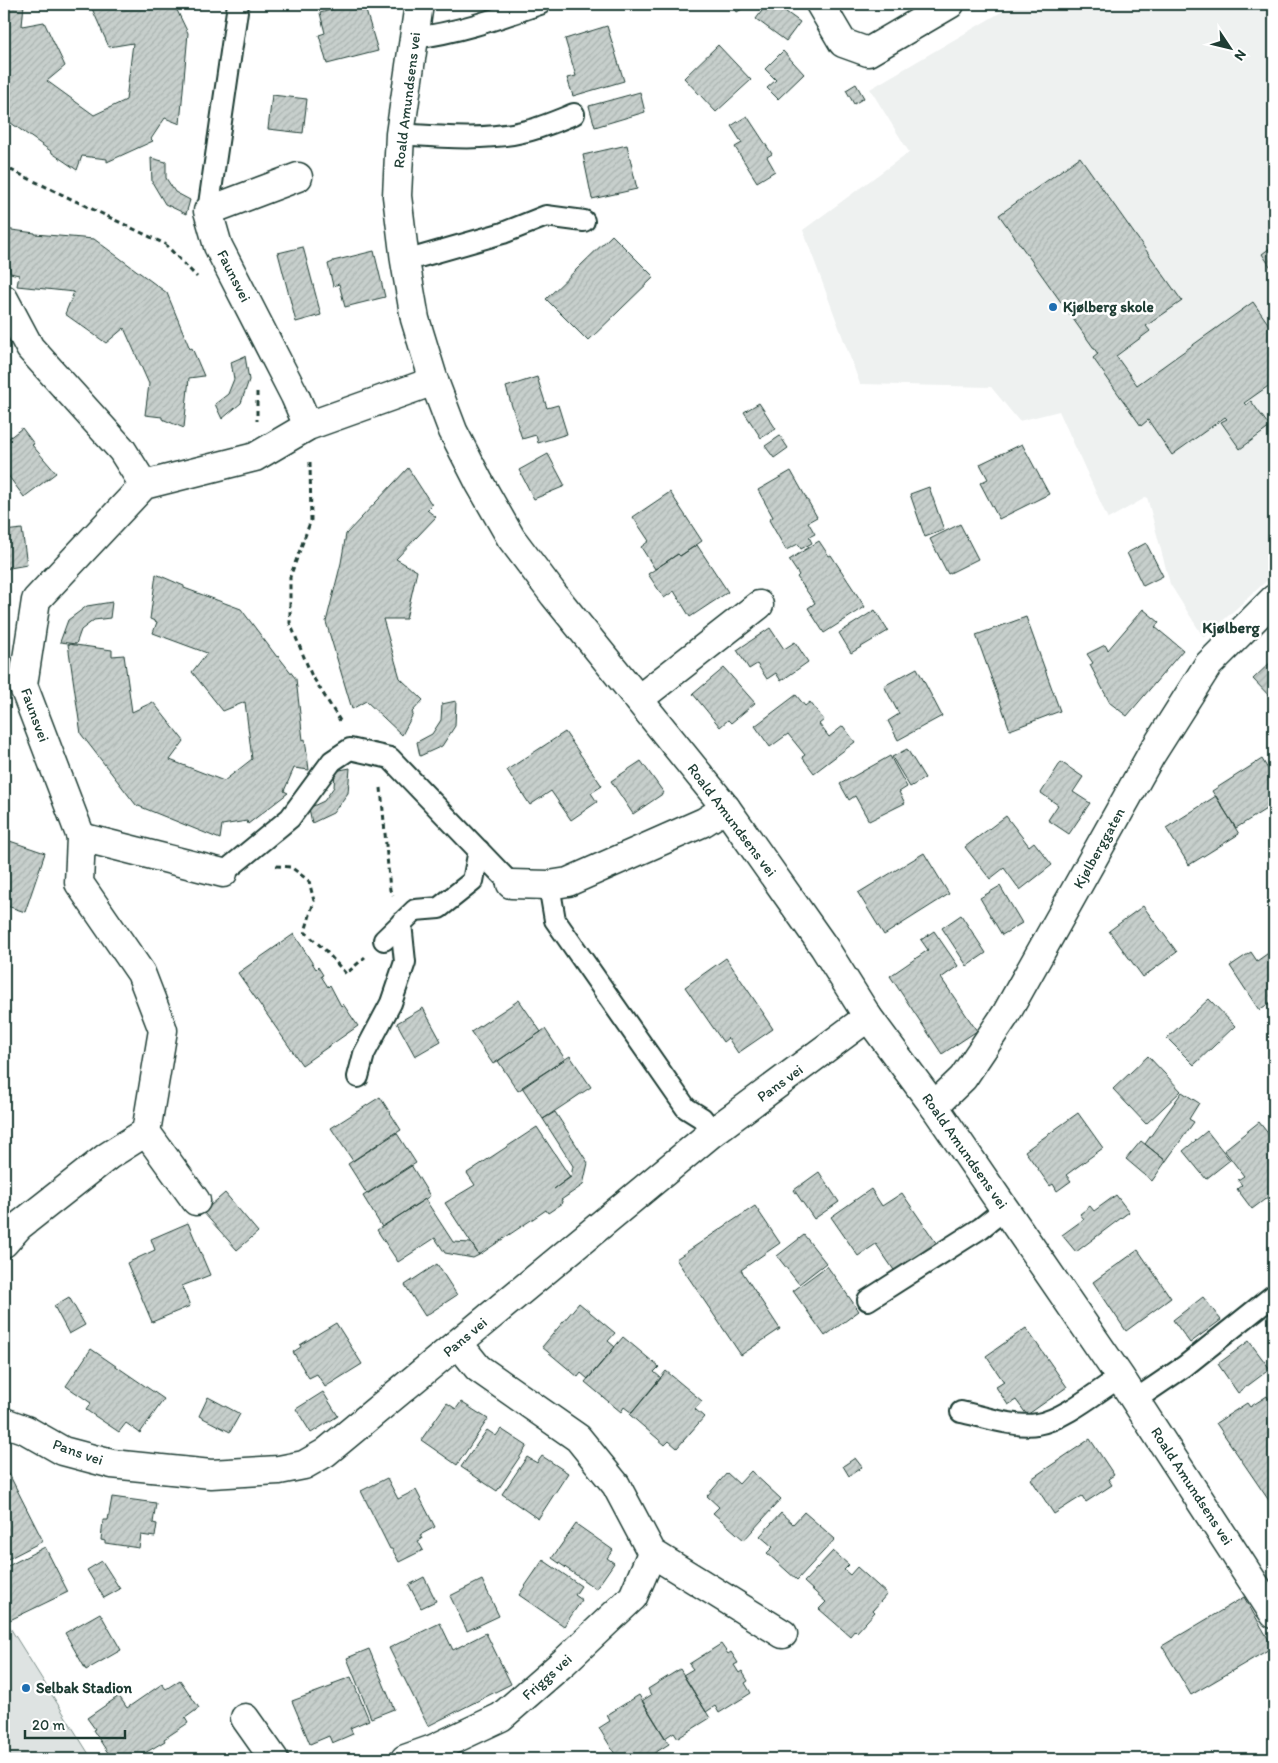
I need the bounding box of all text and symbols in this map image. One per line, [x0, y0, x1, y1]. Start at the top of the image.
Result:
north arrow [1206, 22, 1256, 72]
street label: Roald Amundsens vei [390, 31, 424, 169]
text: N [1231, 46, 1250, 64]
street label: Faunsvei [213, 247, 255, 305]
place label: Kjølberg skole [1063, 298, 1154, 317]
marker: Kjølberg skole [1047, 301, 1059, 313]
district label: Kjølberg [1202, 618, 1261, 638]
street label: Faunsvei [17, 685, 53, 745]
street label: Roald Amundsens vei [684, 760, 780, 880]
street label: Kjølberggaten [1069, 804, 1129, 892]
street label: Pans vei [754, 1060, 806, 1106]
street label: Roald Amundsens vei [918, 1090, 1012, 1212]
street label: Pans vei [439, 1313, 491, 1361]
street label: Roald Amundsens vei [1147, 1424, 1237, 1548]
street label: Pans vei [50, 1435, 106, 1469]
street label: Friggs vei [518, 1650, 576, 1704]
place label: Selbak Stadion [36, 1679, 132, 1697]
marker: Selbak Stadion [20, 1682, 32, 1694]
scale bar [25, 1708, 125, 1740]
text: 20 m [32, 1716, 66, 1734]

